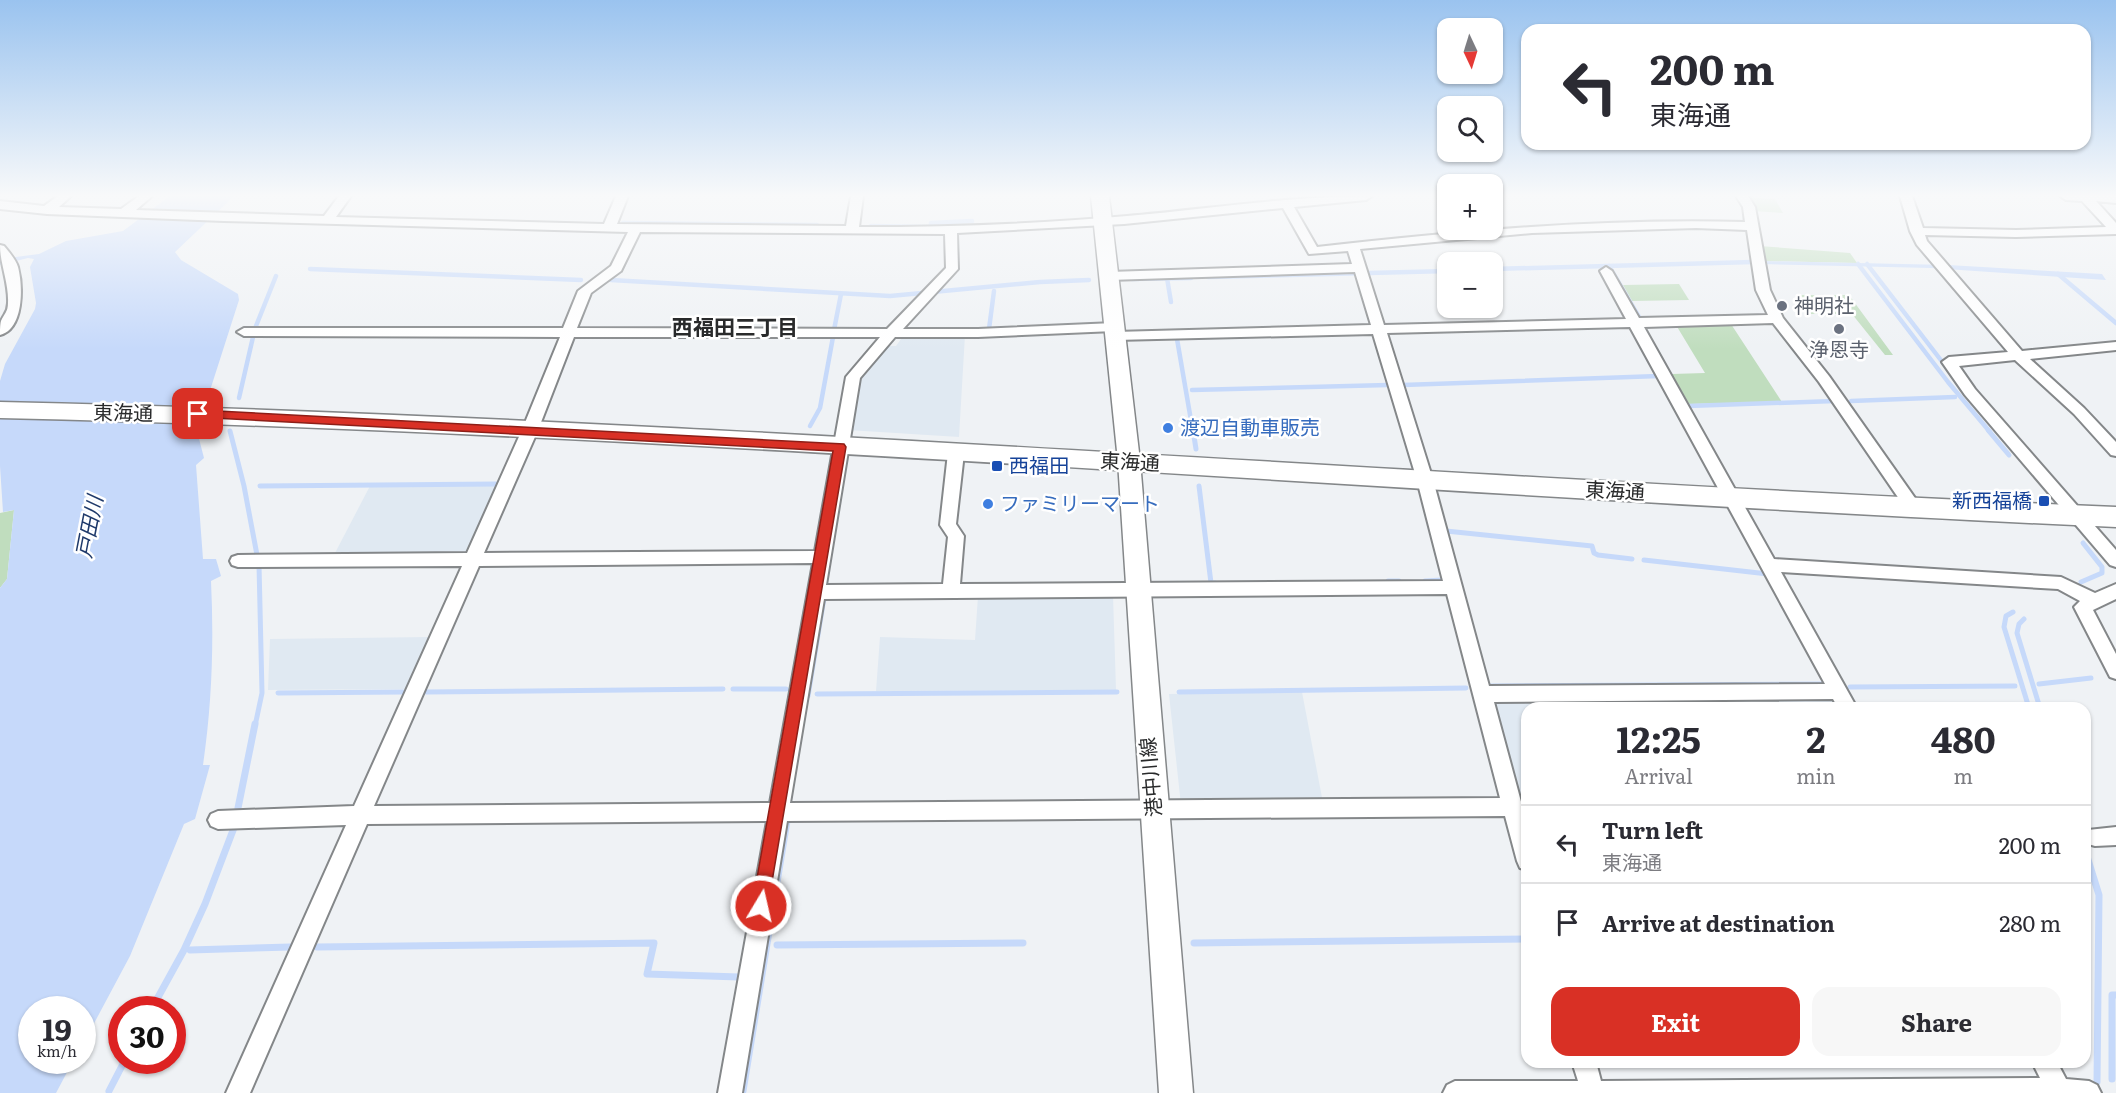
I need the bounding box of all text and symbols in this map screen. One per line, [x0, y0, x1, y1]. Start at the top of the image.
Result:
north arrow [1437, 18, 1503, 84]
map controls [1437, 18, 1503, 318]
text: 200 m [1650, 36, 1775, 98]
icon: left [1551, 48, 1629, 126]
text: 東海通 [1650, 93, 1731, 133]
button: search [1437, 96, 1503, 162]
button: + [1437, 174, 1503, 240]
button: − [1437, 252, 1503, 318]
place label: 神明社 [1794, 289, 1854, 319]
marker: 神明社 [1775, 299, 1789, 313]
district label: 西福田三丁目 [672, 310, 798, 341]
marker: 浄恩寺 [1832, 322, 1846, 336]
place label: 浄恩寺 [1809, 333, 1869, 363]
pin [172, 388, 223, 439]
street label: 東海通 [93, 395, 153, 427]
icon: arrive [181, 397, 214, 430]
place label: 渡辺自動車販売 [1180, 411, 1320, 441]
marker: 渡辺自動車販売 [1161, 421, 1175, 435]
street label: 東海通 [1099, 443, 1161, 477]
place label: 西福田 [1009, 449, 1069, 479]
marker: 西福田 [990, 459, 1004, 473]
street label: 東海通 [1584, 472, 1646, 506]
place label: 新西福橋 [1952, 484, 2032, 514]
place label: ファミリーマート [1000, 487, 1160, 517]
water label: 戸田川 [66, 491, 109, 560]
marker: 新西福橋 [2037, 494, 2051, 508]
marker: ファミリーマート [981, 497, 995, 511]
text: 12:25 [1616, 711, 1701, 764]
text: 2 [1806, 711, 1825, 764]
text: 480 [1931, 711, 1996, 764]
street label: 港中川線 [1131, 736, 1167, 818]
text: Arrival [1624, 760, 1693, 790]
text: min [1796, 760, 1835, 790]
text: m [1954, 760, 1973, 790]
text: Turn left [1602, 813, 1703, 846]
icon: left [1551, 828, 1584, 861]
text: 200 m [1999, 828, 2061, 861]
text: 東海通 [1602, 846, 1662, 876]
position arrow [729, 874, 793, 938]
icon: arrive [1551, 906, 1584, 939]
text: Arrive at destination [1602, 906, 1835, 939]
text: 280 m [1999, 906, 2061, 939]
button: Exit [1551, 987, 1800, 1056]
button: Share [1812, 987, 2061, 1056]
speed limit sign: 30 [108, 996, 186, 1074]
text: 19 [42, 1006, 72, 1050]
text: km/h [37, 1039, 77, 1062]

